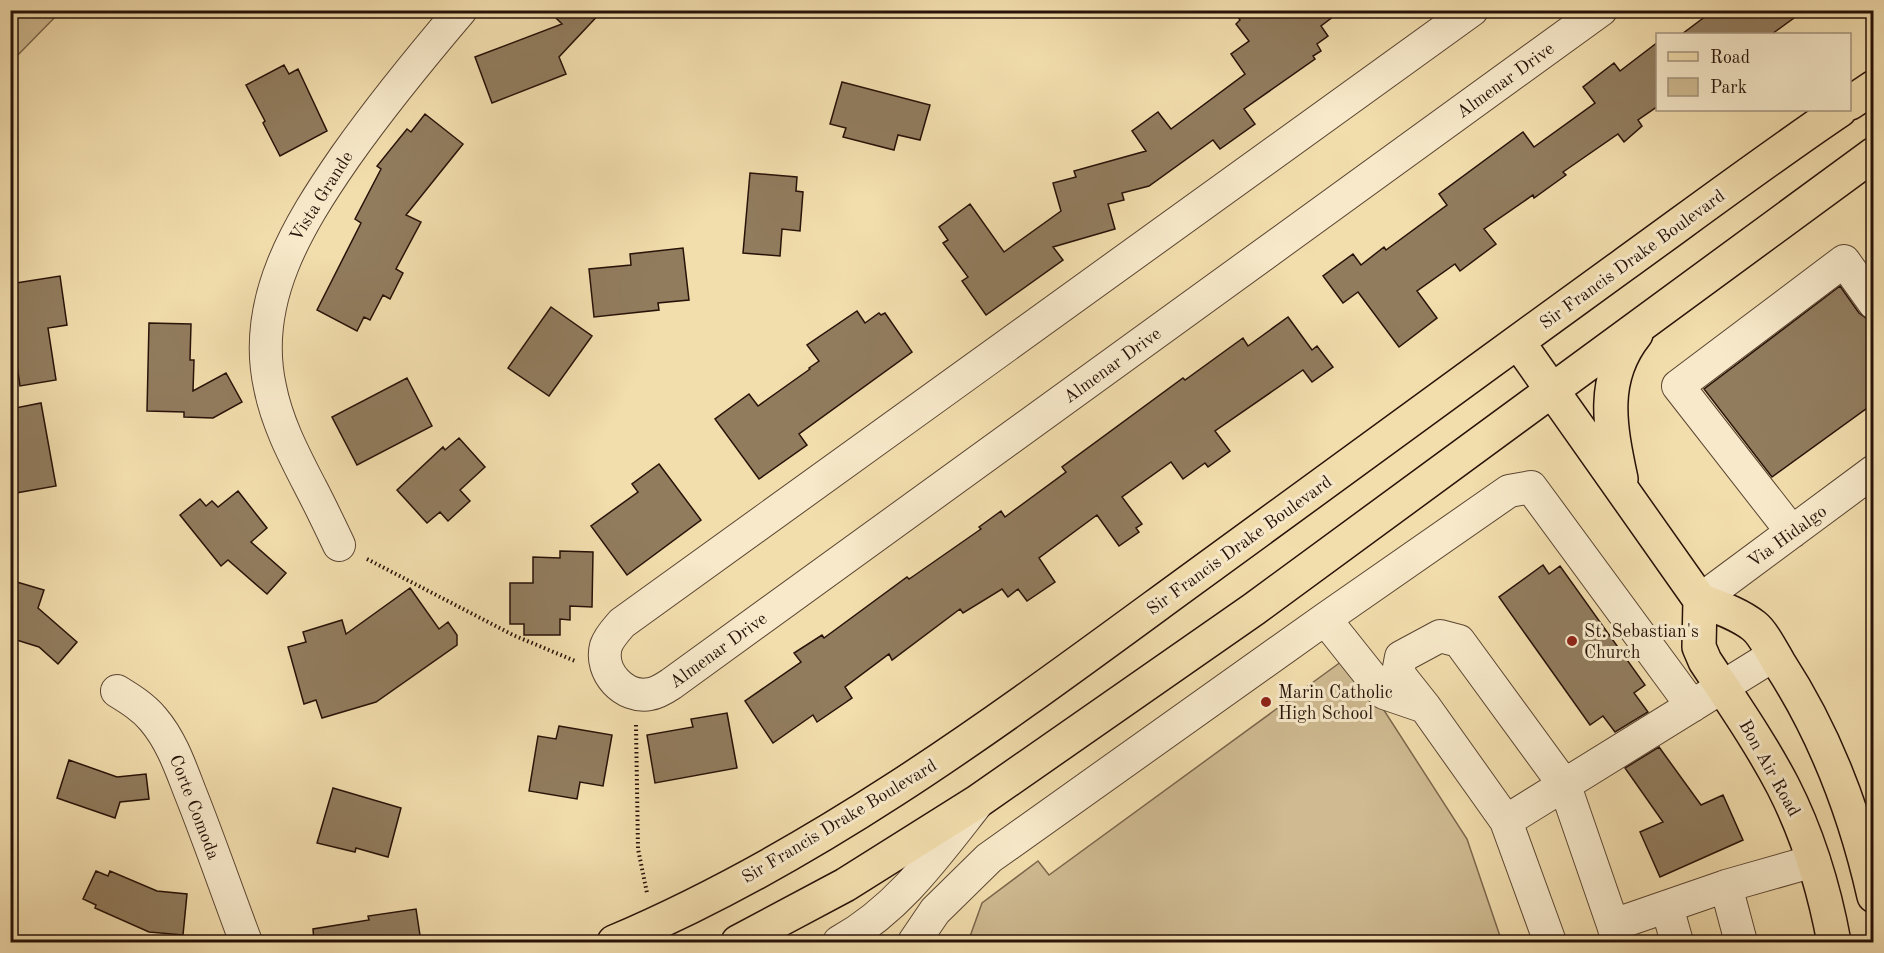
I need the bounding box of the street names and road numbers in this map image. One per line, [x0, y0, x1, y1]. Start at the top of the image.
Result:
street label: Almenar Drive [1454, 40, 1558, 122]
street label: Vista Grande [287, 148, 357, 245]
street label: Sir Francis Drake Boulevard [1537, 187, 1728, 333]
street label: Almenar Drive [1061, 325, 1165, 407]
street label: Sir Francis Drake Boulevard [1144, 473, 1335, 619]
street label: Via Hidalgo [1745, 502, 1830, 571]
street label: Almenar Drive [667, 610, 771, 692]
street label: Bon Air Road [1735, 717, 1803, 820]
street label: Corte Comoda [166, 753, 222, 862]
street label: Sir Francis Drake Boulevard [739, 756, 940, 887]

